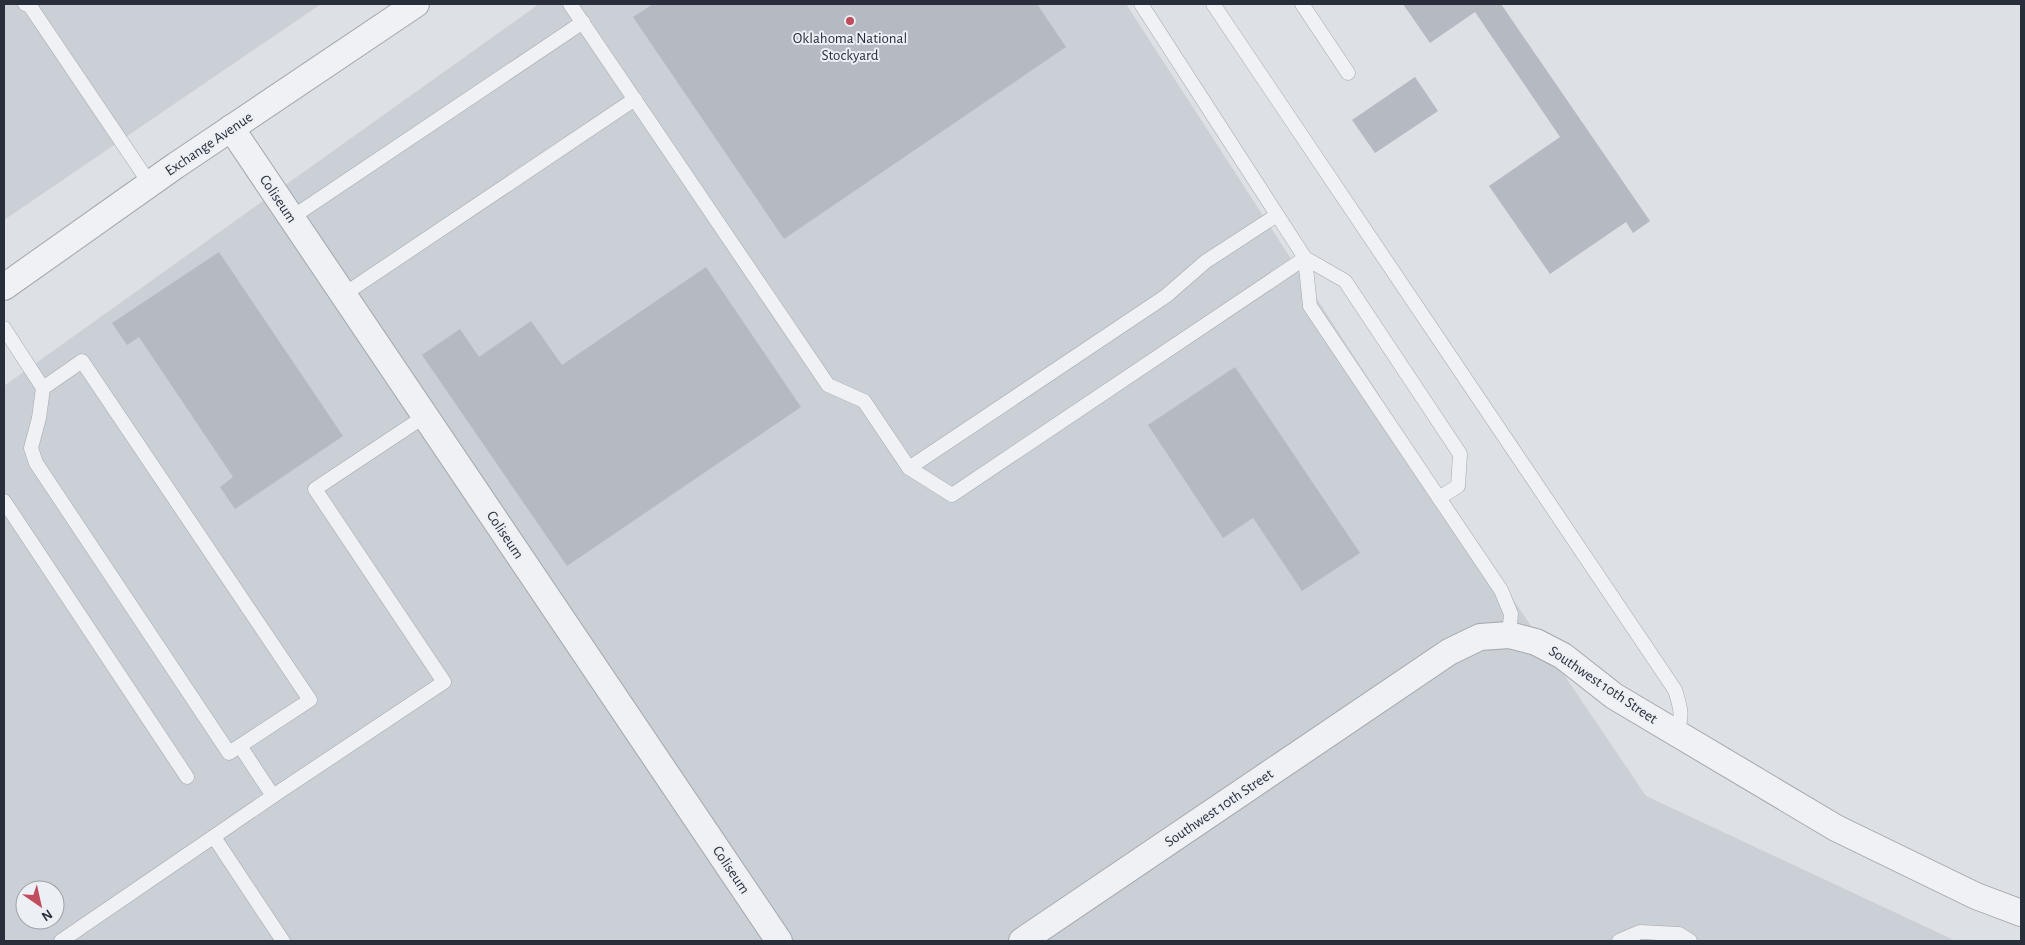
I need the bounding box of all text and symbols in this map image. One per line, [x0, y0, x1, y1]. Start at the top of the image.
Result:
marker: Oklahoma National Stockyard [844, 15, 856, 27]
place label: Oklahoma National Stockyard [793, 31, 907, 63]
street label: Exchange Avenue [163, 109, 256, 179]
street label: Coliseum [257, 172, 299, 226]
street label: Coliseum [484, 508, 526, 562]
street label: Southwest 10th Street [1546, 643, 1660, 727]
street label: Southwest 10th Street [1162, 766, 1276, 850]
street label: Coliseum [710, 843, 752, 897]
north arrow [15, 880, 65, 930]
text: N [39, 906, 55, 923]

